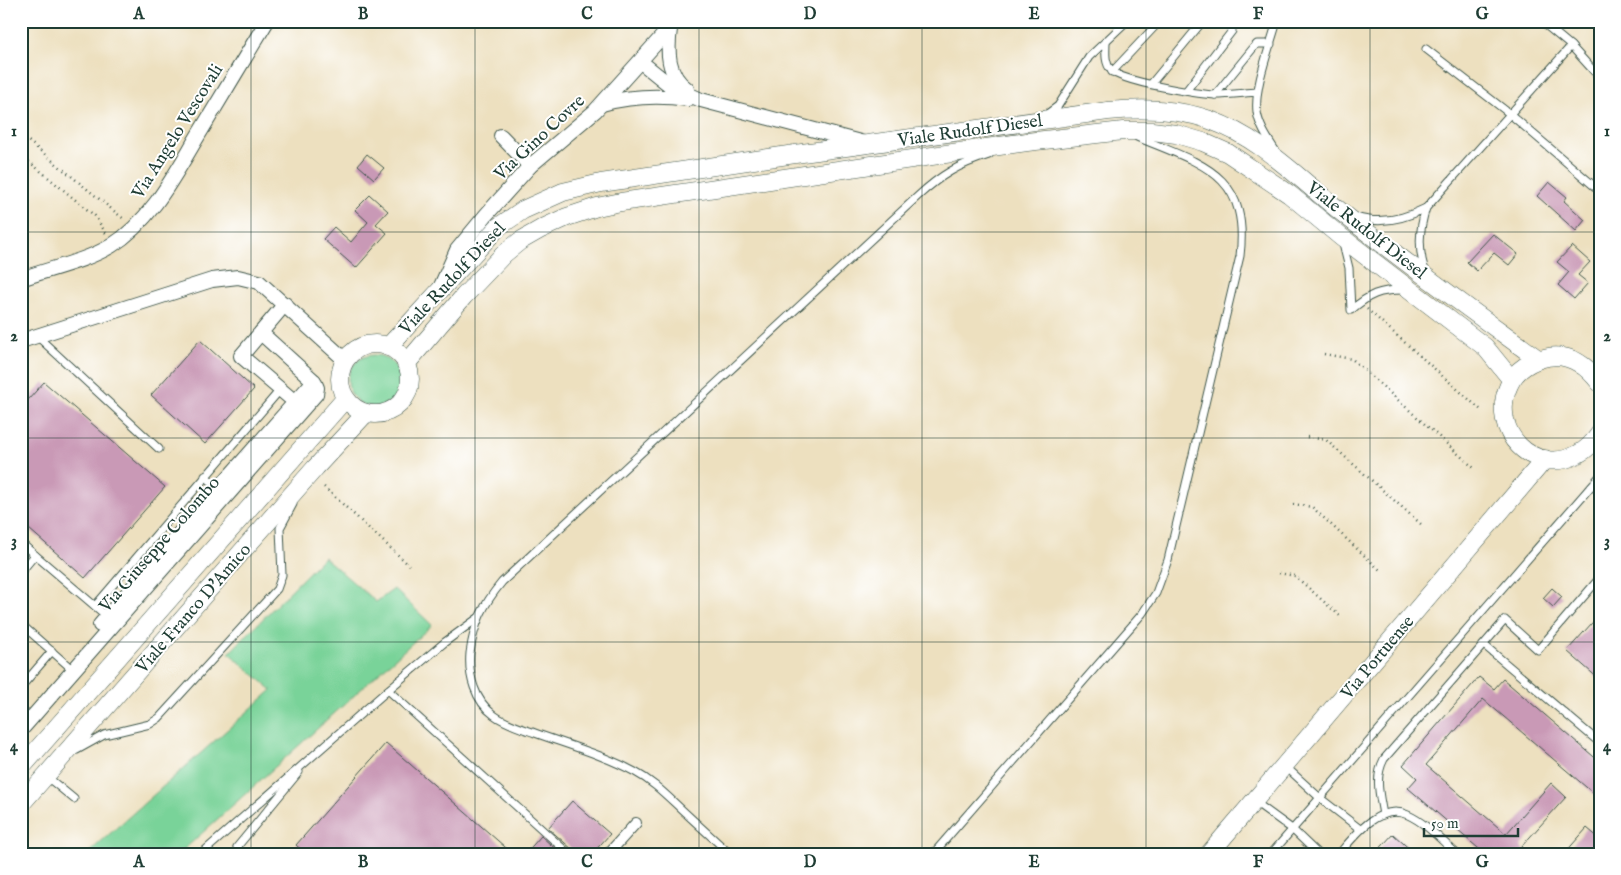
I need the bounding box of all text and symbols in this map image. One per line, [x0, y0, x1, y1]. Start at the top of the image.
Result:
text: A [133, 5, 146, 25]
text: B [358, 5, 369, 25]
text: C [581, 5, 593, 25]
text: D [804, 5, 817, 25]
text: E [1028, 5, 1040, 25]
text: F [1253, 5, 1264, 25]
text: G [1476, 5, 1489, 25]
street label: Via Angelo Vescovali [127, 60, 229, 204]
street label: Via Gino Covre [489, 90, 590, 187]
street label: Viale Rudolf Diesel [895, 110, 1044, 153]
text: 1 [11, 122, 17, 142]
text: 1 [1604, 122, 1610, 142]
street label: Viale Rudolf Diesel [1301, 177, 1431, 285]
street label: Viale Rudolf Diesel [394, 218, 511, 341]
text: 2 [10, 327, 18, 347]
text: 2 [1603, 327, 1611, 347]
street label: Via Giuseppe Colombo [94, 472, 226, 619]
text: 3 [11, 532, 17, 552]
text: 3 [1604, 532, 1610, 552]
street label: Viale Franco D'Amico [131, 539, 257, 679]
street label: Via Portuense [1336, 611, 1420, 705]
text: 4 [10, 737, 19, 757]
text: 4 [1603, 737, 1612, 757]
scale bar [1424, 805, 1517, 837]
text: 50 m [1431, 814, 1459, 833]
text: A [133, 853, 146, 873]
text: B [358, 853, 369, 873]
text: C [581, 853, 593, 873]
text: D [804, 853, 817, 873]
text: E [1028, 853, 1040, 873]
text: F [1253, 853, 1264, 873]
text: G [1476, 853, 1489, 873]

